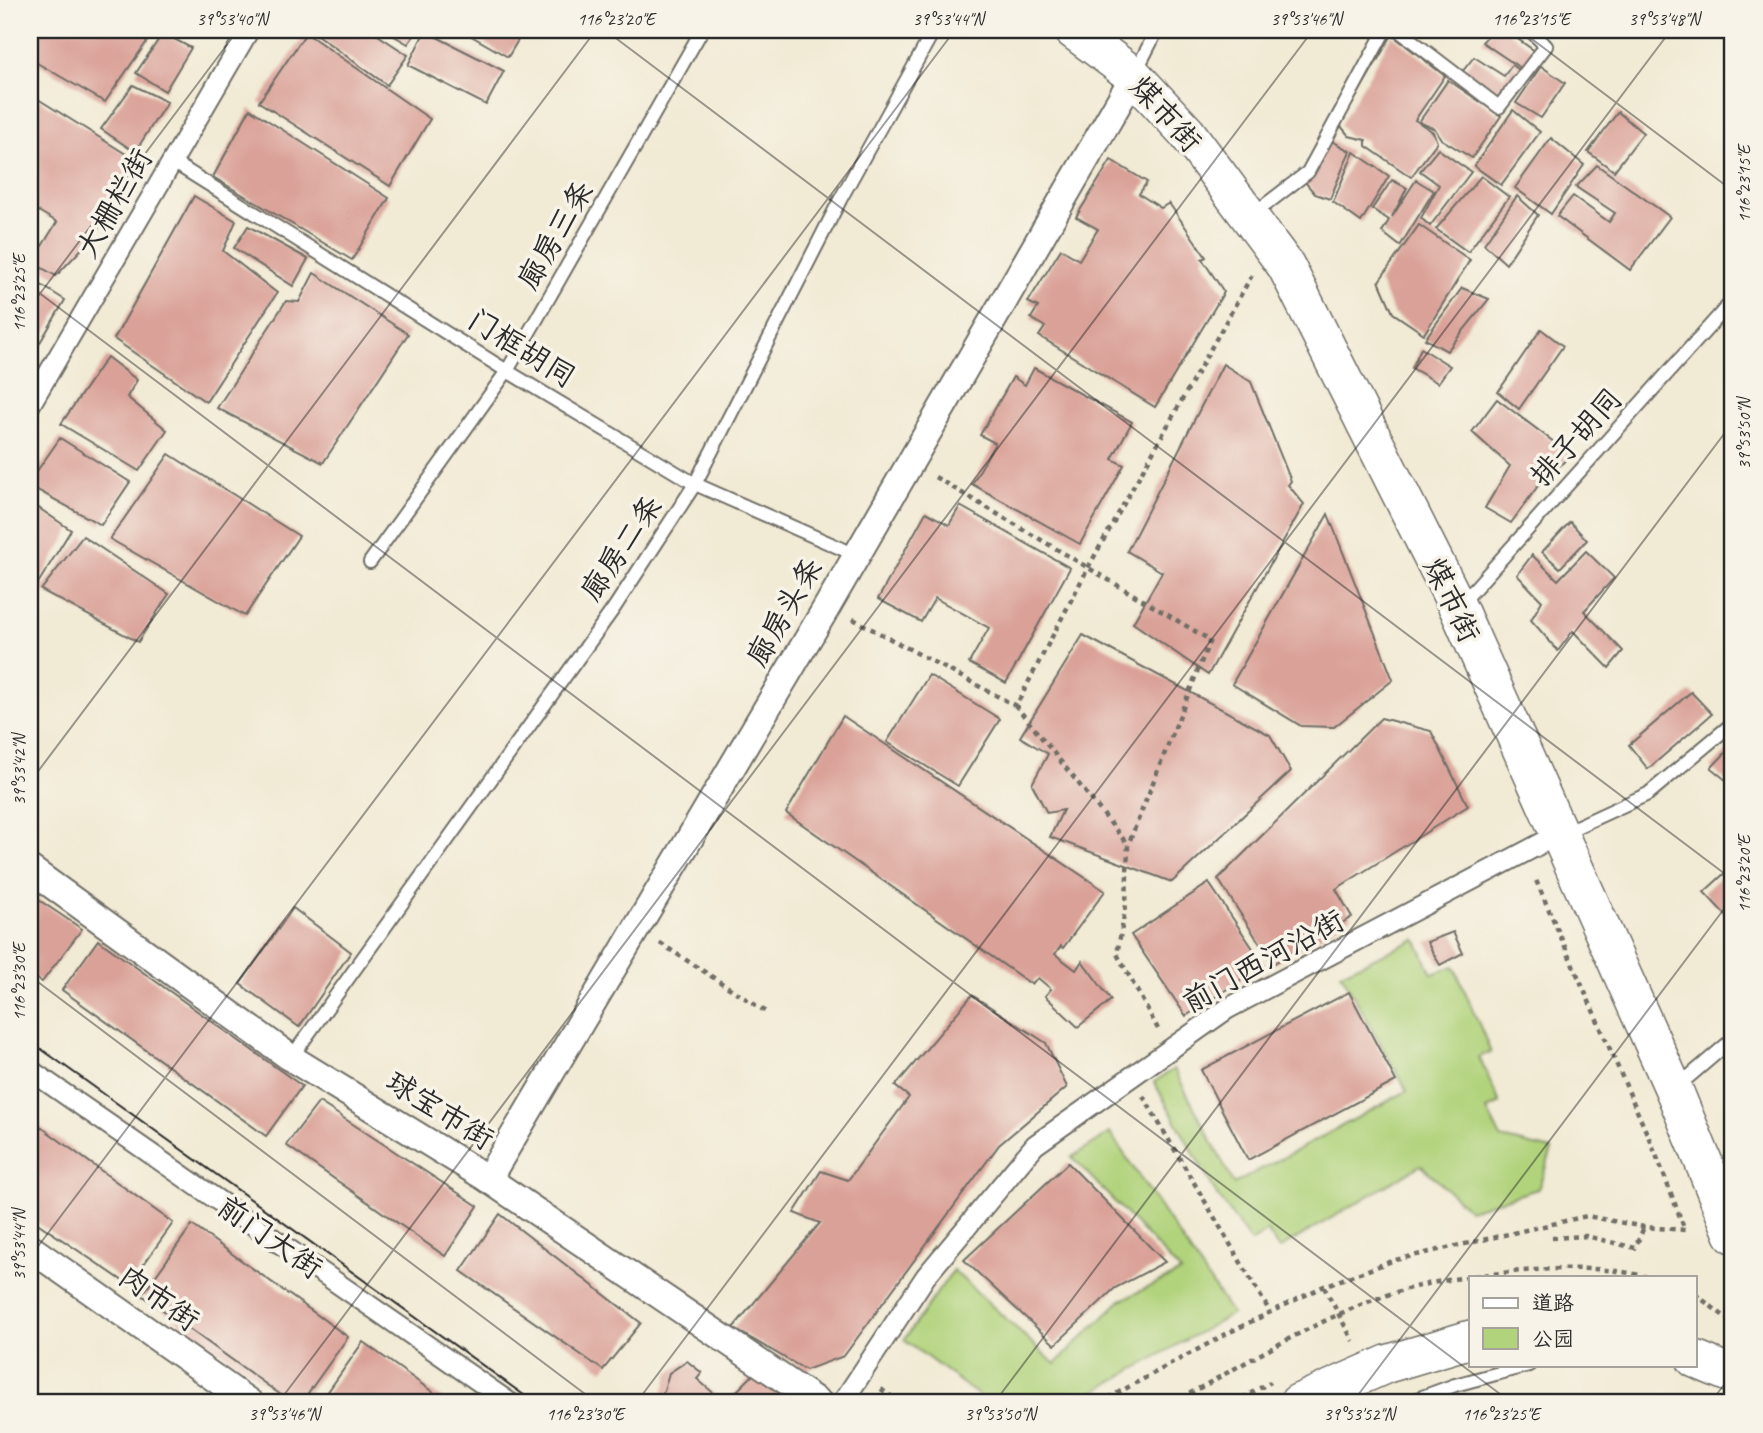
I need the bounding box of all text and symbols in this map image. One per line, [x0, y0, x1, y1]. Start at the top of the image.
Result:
text: 39°53'40"N [197, 8, 271, 30]
text: 116°23'20"E [577, 8, 657, 30]
text: 39°53'44"N [913, 8, 987, 30]
text: 39°53'46"N [1271, 8, 1345, 30]
text: 116°23'15"E [1492, 8, 1572, 30]
text: 39°53'48"N [1629, 8, 1703, 30]
street label: 煤市街 [1122, 68, 1210, 160]
street label: 大栅栏街 [68, 142, 160, 264]
text: 116°23'15"E [1733, 143, 1755, 223]
street label: 廊房三条 [509, 174, 601, 296]
text: 116°23'25"E [8, 252, 30, 332]
street label: 门框胡同 [461, 300, 583, 396]
street label: 排子胡同 [1522, 380, 1630, 494]
text: 39°53'50"N [1733, 395, 1755, 469]
street label: 廊房二条 [572, 488, 670, 608]
street label: 廊房头条 [738, 551, 830, 673]
street label: 煤市街 [1415, 551, 1489, 649]
text: 39°53'42"N [8, 731, 30, 805]
text: 116°23'20"E [1733, 833, 1755, 913]
street label: 前门西河沿街 [1175, 901, 1351, 1021]
text: 116°23'30"E [8, 941, 30, 1021]
street label: 球宝市街 [379, 1062, 501, 1158]
street label: 前门大街 [210, 1187, 330, 1287]
text: 39°53'44"N [8, 1206, 30, 1280]
street label: 肉市街 [111, 1257, 207, 1339]
legend [1469, 1276, 1696, 1366]
text: 道路 [1532, 1290, 1574, 1316]
text: 公园 [1532, 1326, 1574, 1352]
text: 39°53'46"N [249, 1403, 323, 1425]
text: 116°23'30"E [546, 1403, 626, 1425]
text: 39°53'50"N [965, 1403, 1039, 1425]
text: 39°53'52"N [1324, 1403, 1398, 1425]
text: 116°23'25"E [1462, 1403, 1542, 1425]

